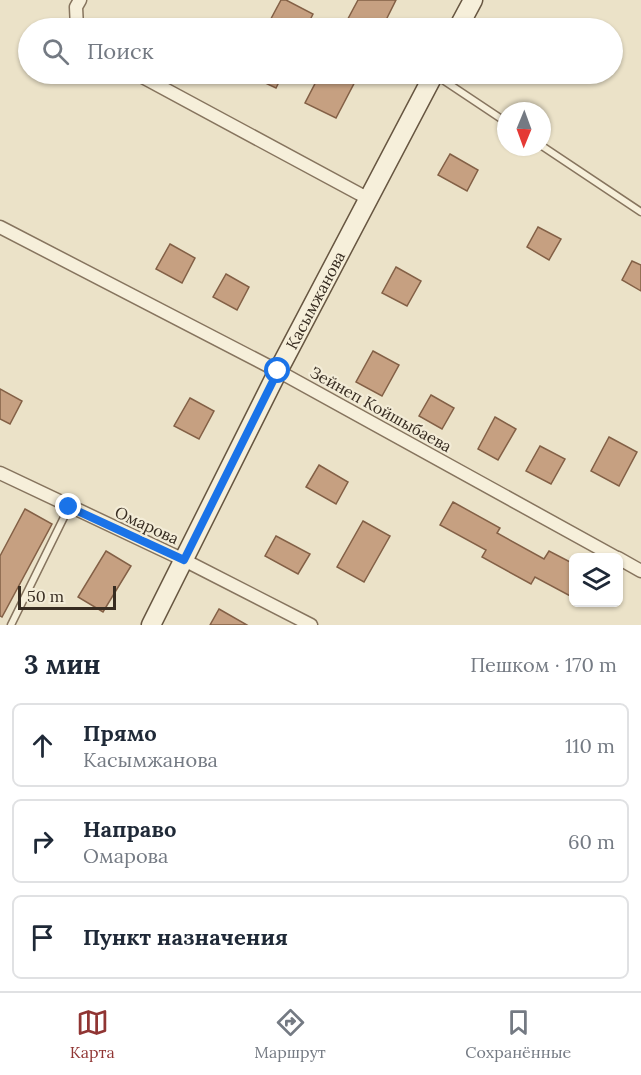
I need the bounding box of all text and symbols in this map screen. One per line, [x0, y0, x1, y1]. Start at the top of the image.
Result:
search box [18, 18, 623, 84]
icon: search [39, 35, 72, 68]
text: Поиск [87, 37, 153, 65]
north arrow [497, 102, 551, 156]
street label: Касымжанова [281, 248, 349, 353]
route start [264, 357, 290, 383]
street label: Зейнеп Койшыбаева [307, 362, 455, 456]
route end [55, 493, 81, 519]
street label: Омарова [112, 502, 182, 548]
map controls [569, 553, 623, 607]
button: layers [569, 553, 623, 607]
scale bar [18, 583, 116, 610]
text: 50 m [27, 586, 64, 606]
text: 3 мин [24, 648, 101, 681]
text: Пешком · 170 m [470, 652, 617, 677]
text: Прямо [83, 719, 157, 747]
icon: ahead [26, 729, 59, 762]
text: 110 m [565, 733, 615, 758]
text: Касымжанова [83, 747, 218, 772]
text: Направо [83, 815, 177, 843]
icon: right [26, 825, 59, 858]
text: 60 m [568, 829, 615, 854]
text: Омарова [83, 843, 168, 868]
icon: arrive [26, 921, 59, 954]
text: Пункт назначения [83, 923, 288, 951]
tab: Карта [70, 1006, 115, 1062]
tab: Маршрут [254, 1006, 326, 1062]
tab: Сохранённые [465, 1006, 571, 1062]

